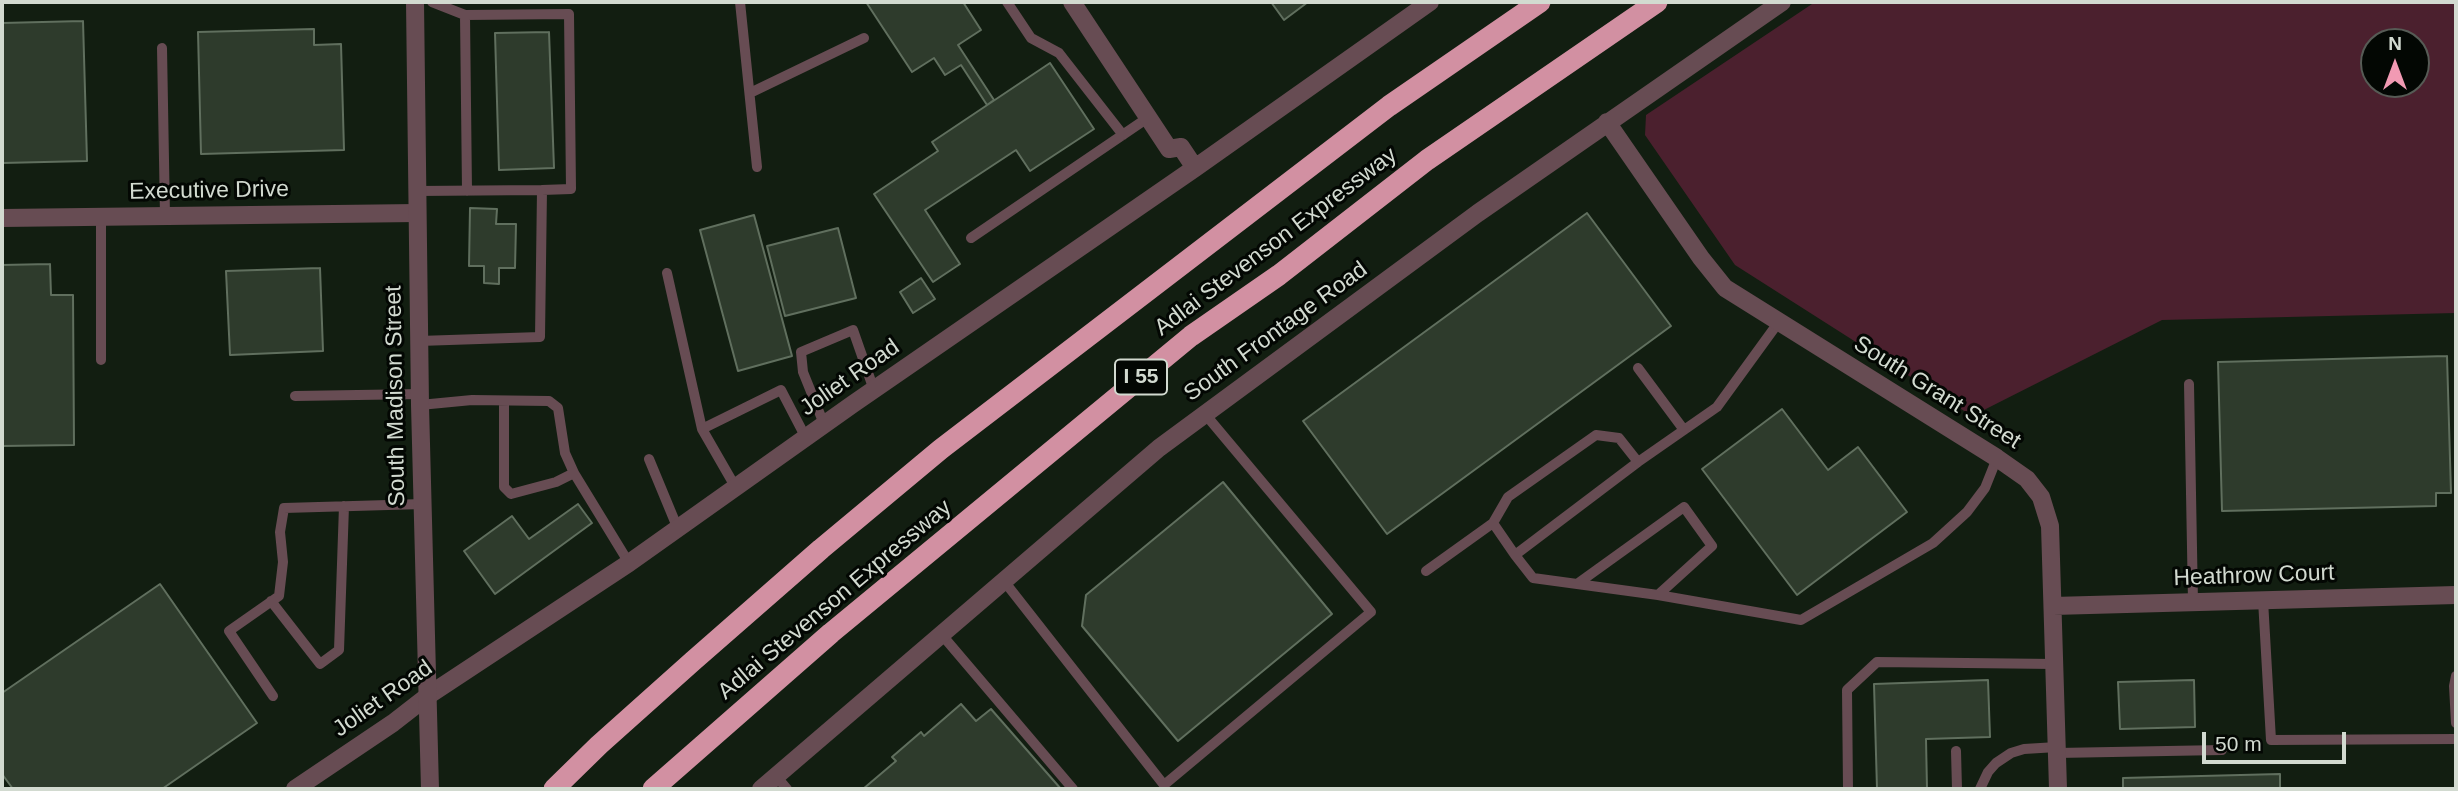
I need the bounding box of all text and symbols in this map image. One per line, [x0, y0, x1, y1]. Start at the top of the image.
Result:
north arrow [2360, 28, 2430, 98]
text: N [2388, 33, 2402, 54]
street label: Adlai Stevenson Expressway [1149, 142, 1403, 342]
street label: Executive Drive [129, 176, 289, 206]
street label: South Frontage Road [1179, 256, 1373, 408]
street label: South Madison Street [380, 285, 412, 507]
street label: South Grant Street [1848, 330, 2026, 456]
street label: Joliet Road [795, 334, 905, 422]
road number: I 55 [1115, 360, 1167, 394]
street label: Adlai Stevenson Expressway [713, 494, 957, 706]
street label: Heathrow Court [2173, 559, 2335, 593]
street label: Joliet Road [328, 655, 438, 743]
scale bar [2206, 718, 2350, 762]
text: 50 m [2215, 732, 2262, 755]

